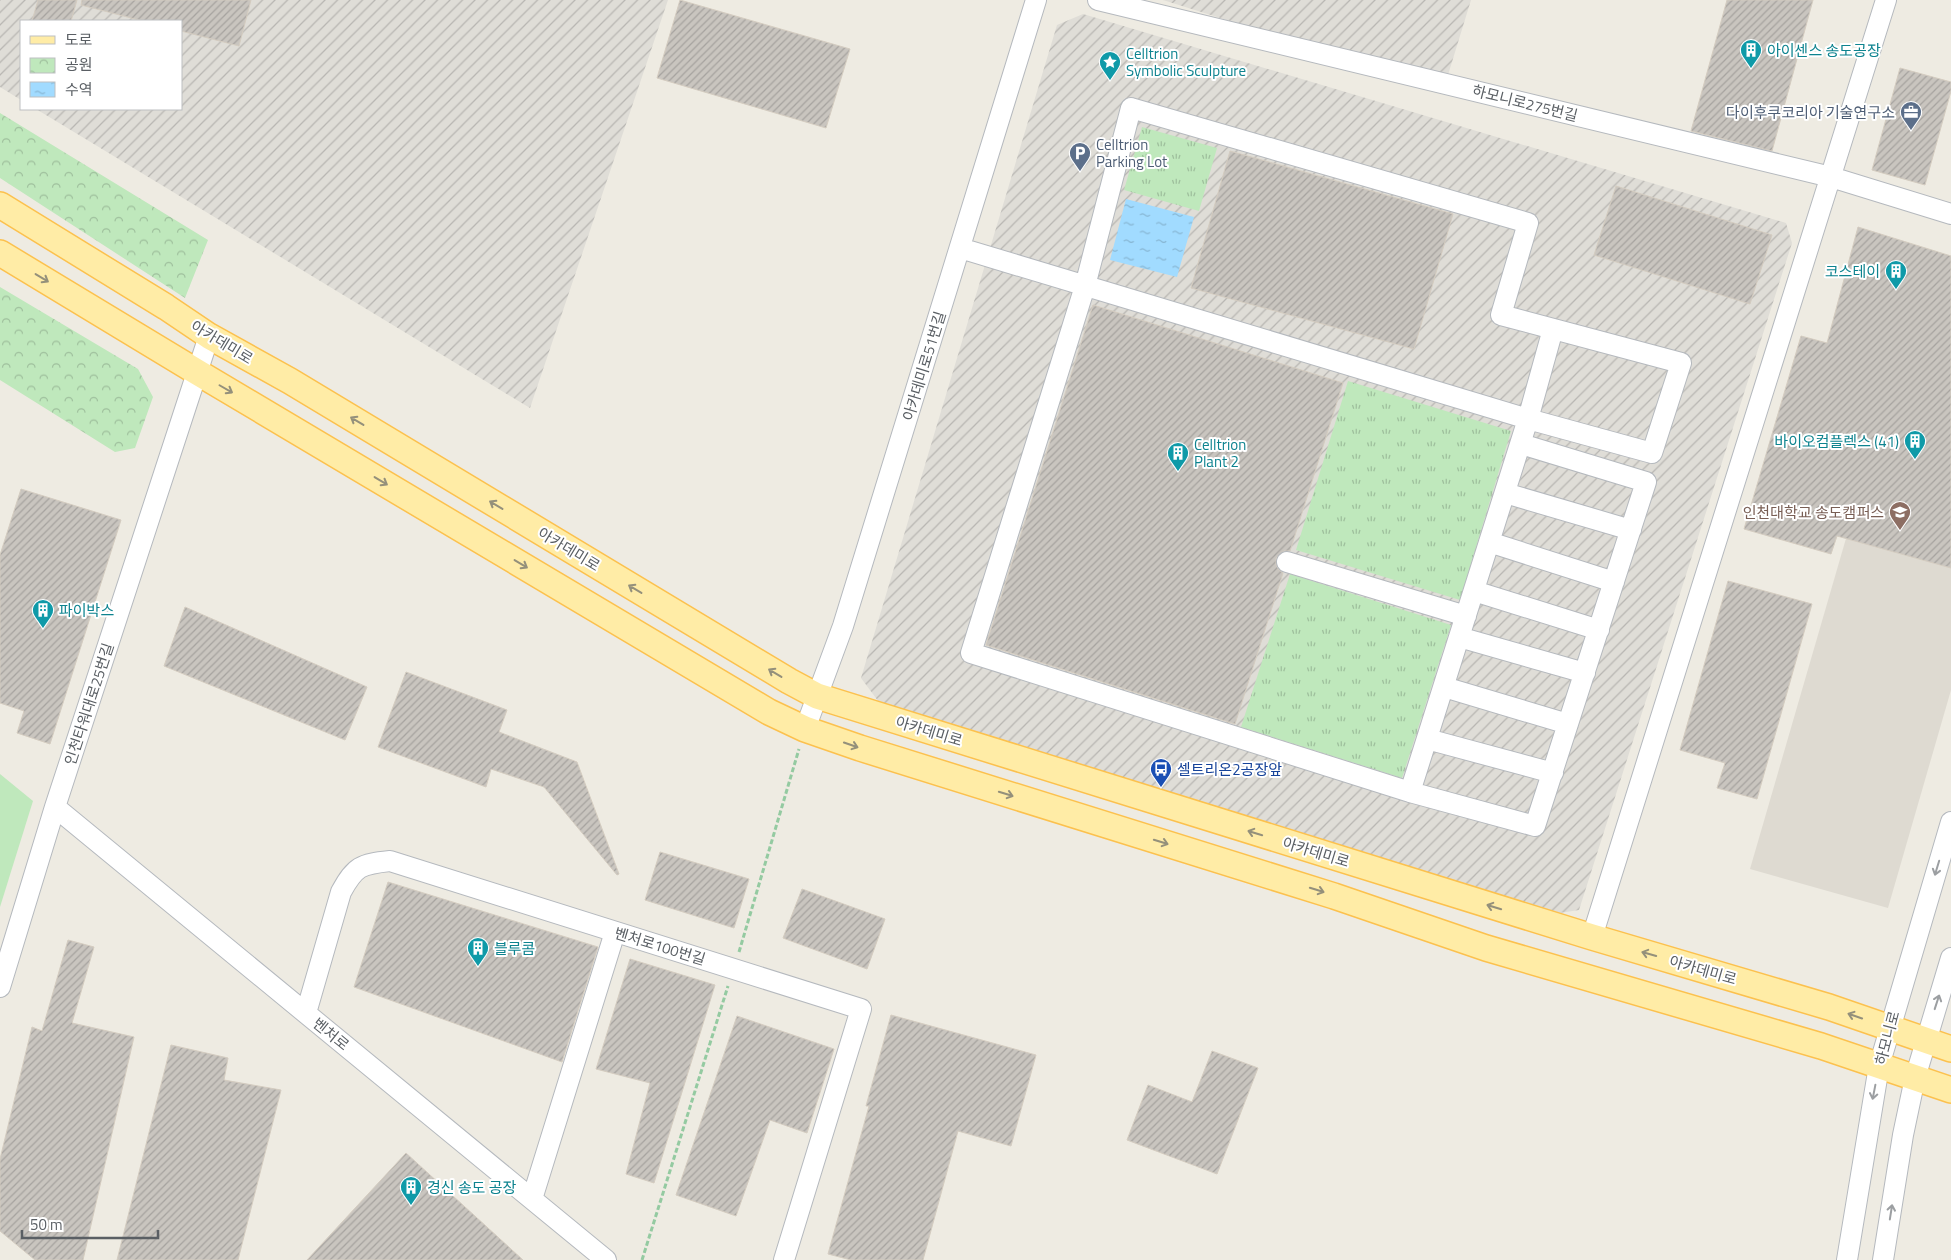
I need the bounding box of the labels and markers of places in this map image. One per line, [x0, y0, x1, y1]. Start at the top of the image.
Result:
building icon: 아이센스 송도공장 [1739, 38, 1763, 69]
place label: 아이센스 송도공장 [1767, 39, 1881, 62]
place label: Celltrion Symbolic Sculpture [1126, 42, 1246, 82]
place icon: Celltrion Symbolic Sculpture [1098, 50, 1122, 81]
office icon: 다이후쿠코리아 기술연구소 [1899, 100, 1923, 131]
place label: 다이후쿠코리아 기술연구소 [1726, 101, 1895, 124]
place label: Celltrion Parking Lot [1096, 133, 1168, 173]
parking icon: Celltrion Parking Lot [1068, 141, 1092, 172]
building icon: 코스테이 [1884, 259, 1908, 290]
place label: 코스테이 [1825, 260, 1880, 283]
building icon: 바이오컴플렉스 (41) [1903, 429, 1927, 460]
place label: 바이오컴플렉스 (41) [1774, 430, 1899, 453]
place label: Celltrion Plant 2 [1194, 433, 1246, 473]
building icon: Celltrion Plant 2 [1166, 441, 1190, 472]
school or university icon: 인천대학교 송도캠퍼스 [1888, 500, 1912, 531]
place label: 인천대학교 송도캠퍼스 [1743, 501, 1884, 524]
building icon: 파이박스 [31, 598, 55, 629]
place label: 파이박스 [59, 599, 114, 622]
bus stop icon: 셀트리온2공장앞 [1149, 757, 1173, 788]
place label: 셀트리온2공장앞 [1177, 758, 1282, 781]
building icon: 블루콤 [466, 936, 490, 967]
place label: 블루콤 [494, 937, 535, 960]
building icon: 경신 송도 공장 [399, 1175, 423, 1206]
place label: 경신 송도 공장 [427, 1176, 517, 1199]

